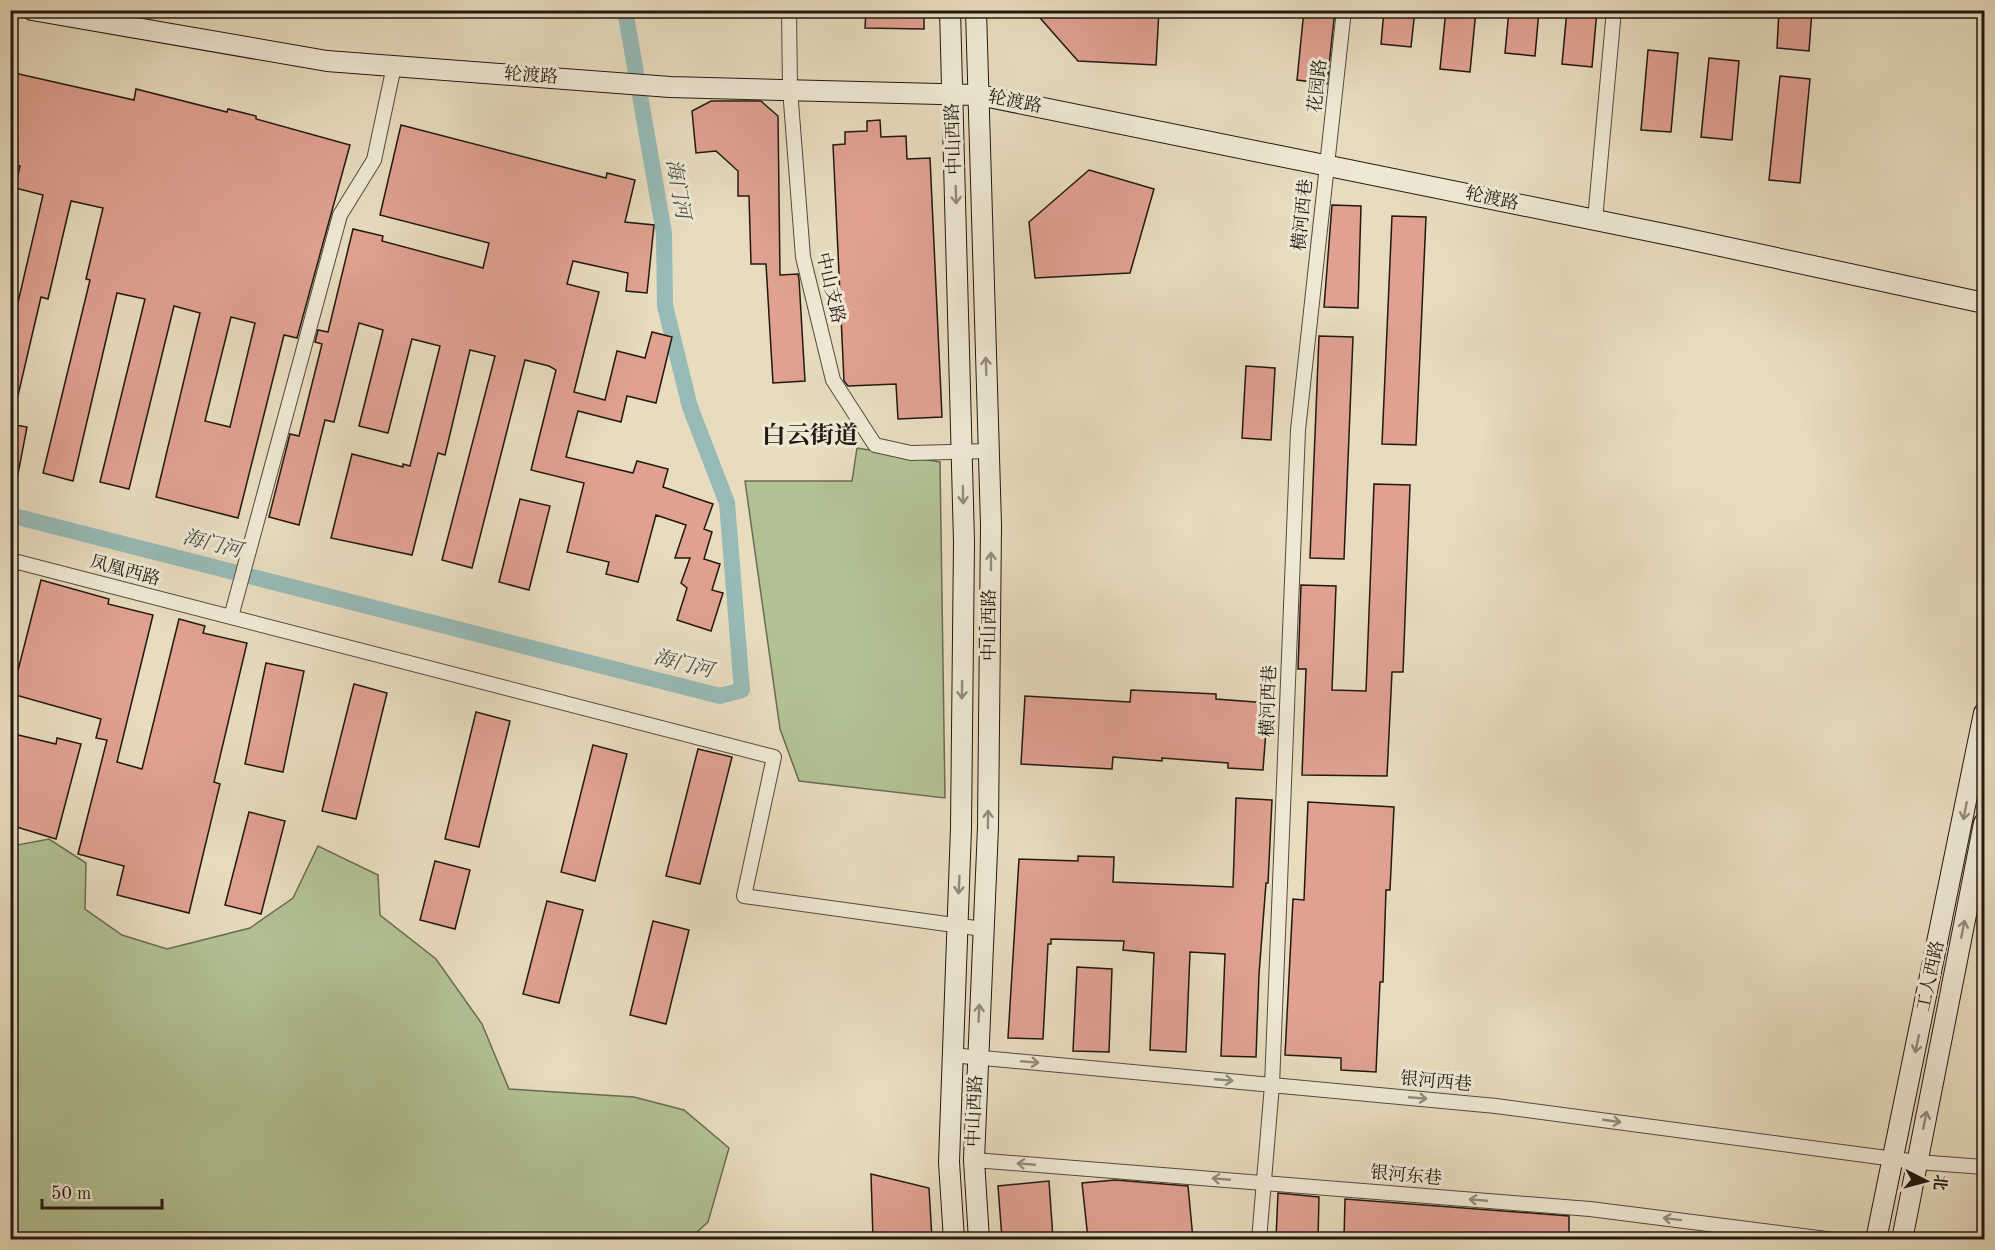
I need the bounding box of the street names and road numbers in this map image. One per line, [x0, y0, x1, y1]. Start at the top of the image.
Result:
street label: 花园路 [1304, 58, 1330, 114]
street label: 轮渡路 [503, 63, 559, 87]
street label: 轮渡路 [987, 86, 1044, 116]
street label: 中山西路 [942, 103, 964, 175]
street label: 横河西巷 [1288, 178, 1316, 252]
street label: 轮渡路 [1464, 183, 1521, 213]
street label: 中山支路 [813, 250, 849, 325]
street label: 凤凰西路 [88, 551, 163, 589]
street label: 中山西路 [979, 589, 999, 661]
street label: 横河西巷 [1257, 665, 1279, 737]
street label: 工人西路 [1913, 938, 1947, 1013]
street label: 银河西巷 [1399, 1068, 1473, 1094]
street label: 中山西路 [963, 1075, 985, 1147]
street label: 银河东巷 [1369, 1162, 1443, 1188]

